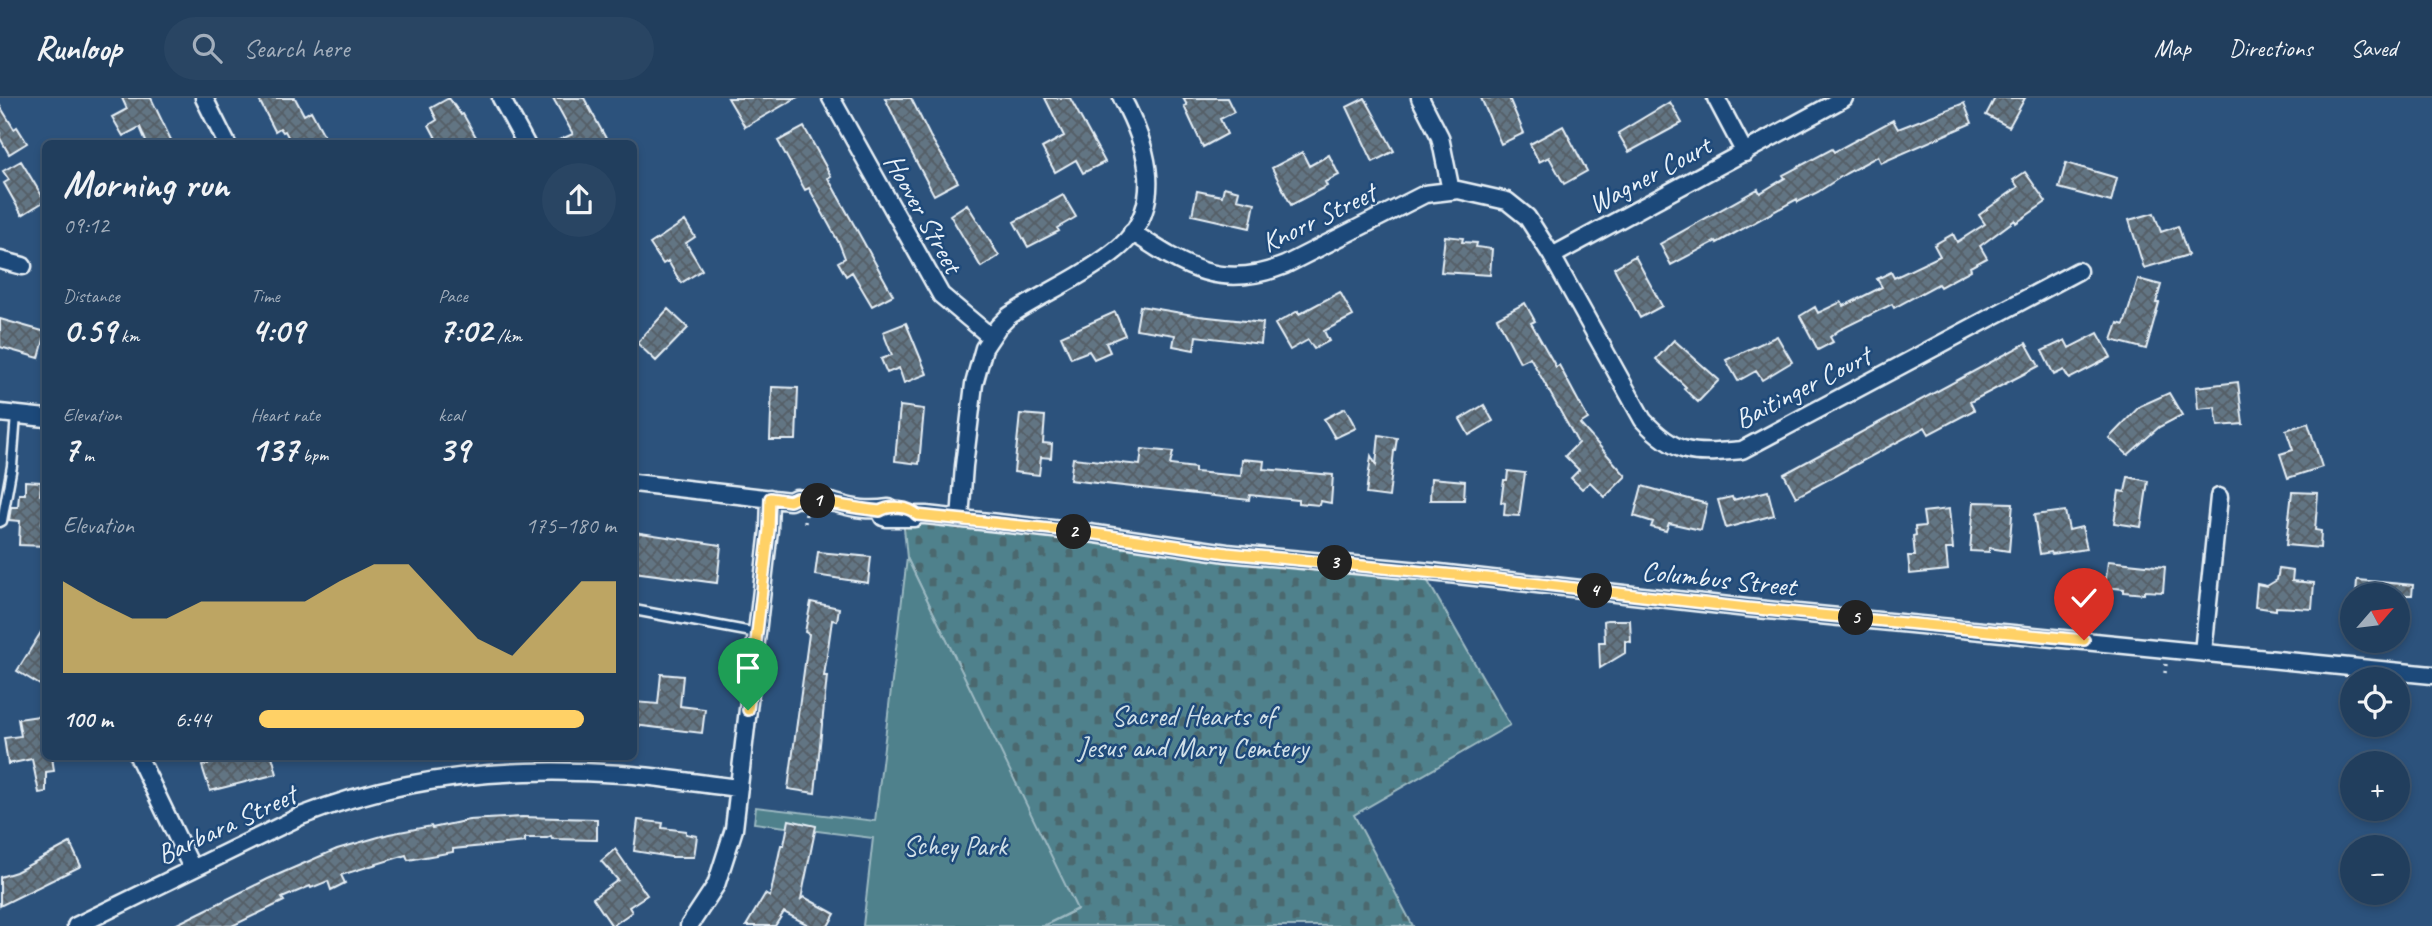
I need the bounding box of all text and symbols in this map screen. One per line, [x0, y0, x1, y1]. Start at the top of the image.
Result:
search box [164, 17, 654, 80]
text: Runloop [35, 27, 122, 69]
icon: search [188, 29, 226, 67]
text: Search here [244, 32, 349, 65]
text: Map [2154, 33, 2191, 63]
text: Directions [2229, 33, 2312, 63]
text: Saved [2350, 33, 2397, 63]
street label: Wagner Court [1582, 126, 1719, 221]
street label: Hoover Street [876, 147, 972, 281]
text: Morning run [63, 161, 229, 208]
button: share [542, 163, 616, 237]
street label: Knorr Street [1255, 173, 1384, 260]
text: 09:12 [63, 211, 109, 240]
text: Distance [63, 284, 120, 308]
text: Time [251, 284, 280, 308]
text: Pace [438, 284, 468, 308]
text: 0.59 [63, 308, 116, 353]
text: 4:09 [251, 308, 304, 353]
text: 7:02 [438, 308, 492, 353]
text: km [116, 324, 139, 348]
text: /km [492, 324, 522, 348]
street label: Baitinger Court [1728, 337, 1879, 437]
text: Elevation [63, 403, 121, 427]
text: Heart rate [251, 403, 320, 427]
text: kcal [438, 403, 463, 427]
text: 7 [63, 427, 79, 472]
text: 137 [251, 427, 298, 472]
text: 39 [438, 427, 469, 472]
text: m [79, 443, 94, 467]
text: bpm [298, 443, 328, 467]
pin: 1 [800, 484, 836, 518]
text: 1 [813, 488, 822, 512]
text: Elevation [63, 511, 134, 540]
text: 175–180 m [525, 511, 616, 540]
pin: 2 [1056, 514, 1092, 550]
text: 2 [1069, 519, 1078, 543]
pin: 3 [1318, 546, 1352, 580]
text: 3 [1330, 550, 1339, 574]
street label: Columbus Street [1640, 553, 1800, 604]
pin [2054, 568, 2114, 640]
pin: 4 [1578, 574, 1612, 608]
text: 4 [1590, 578, 1599, 602]
icon: check [2065, 579, 2103, 617]
north arrow [2340, 583, 2410, 653]
map controls [2340, 583, 2410, 905]
pin: 5 [1839, 601, 1874, 636]
text: 5 [1851, 605, 1860, 629]
pin [718, 638, 778, 710]
icon: arrive [729, 649, 767, 687]
button: locate [2340, 667, 2410, 737]
park label: Sacred Hearts of Jesus and Mary Cemtery [1076, 698, 1311, 765]
text: 100 m [63, 705, 113, 734]
text: 6:44 [175, 705, 211, 734]
button: + [2340, 751, 2410, 821]
street label: Barbara Street [151, 775, 305, 872]
park label: Schey Park [903, 828, 1009, 863]
button: − [2340, 835, 2410, 905]

